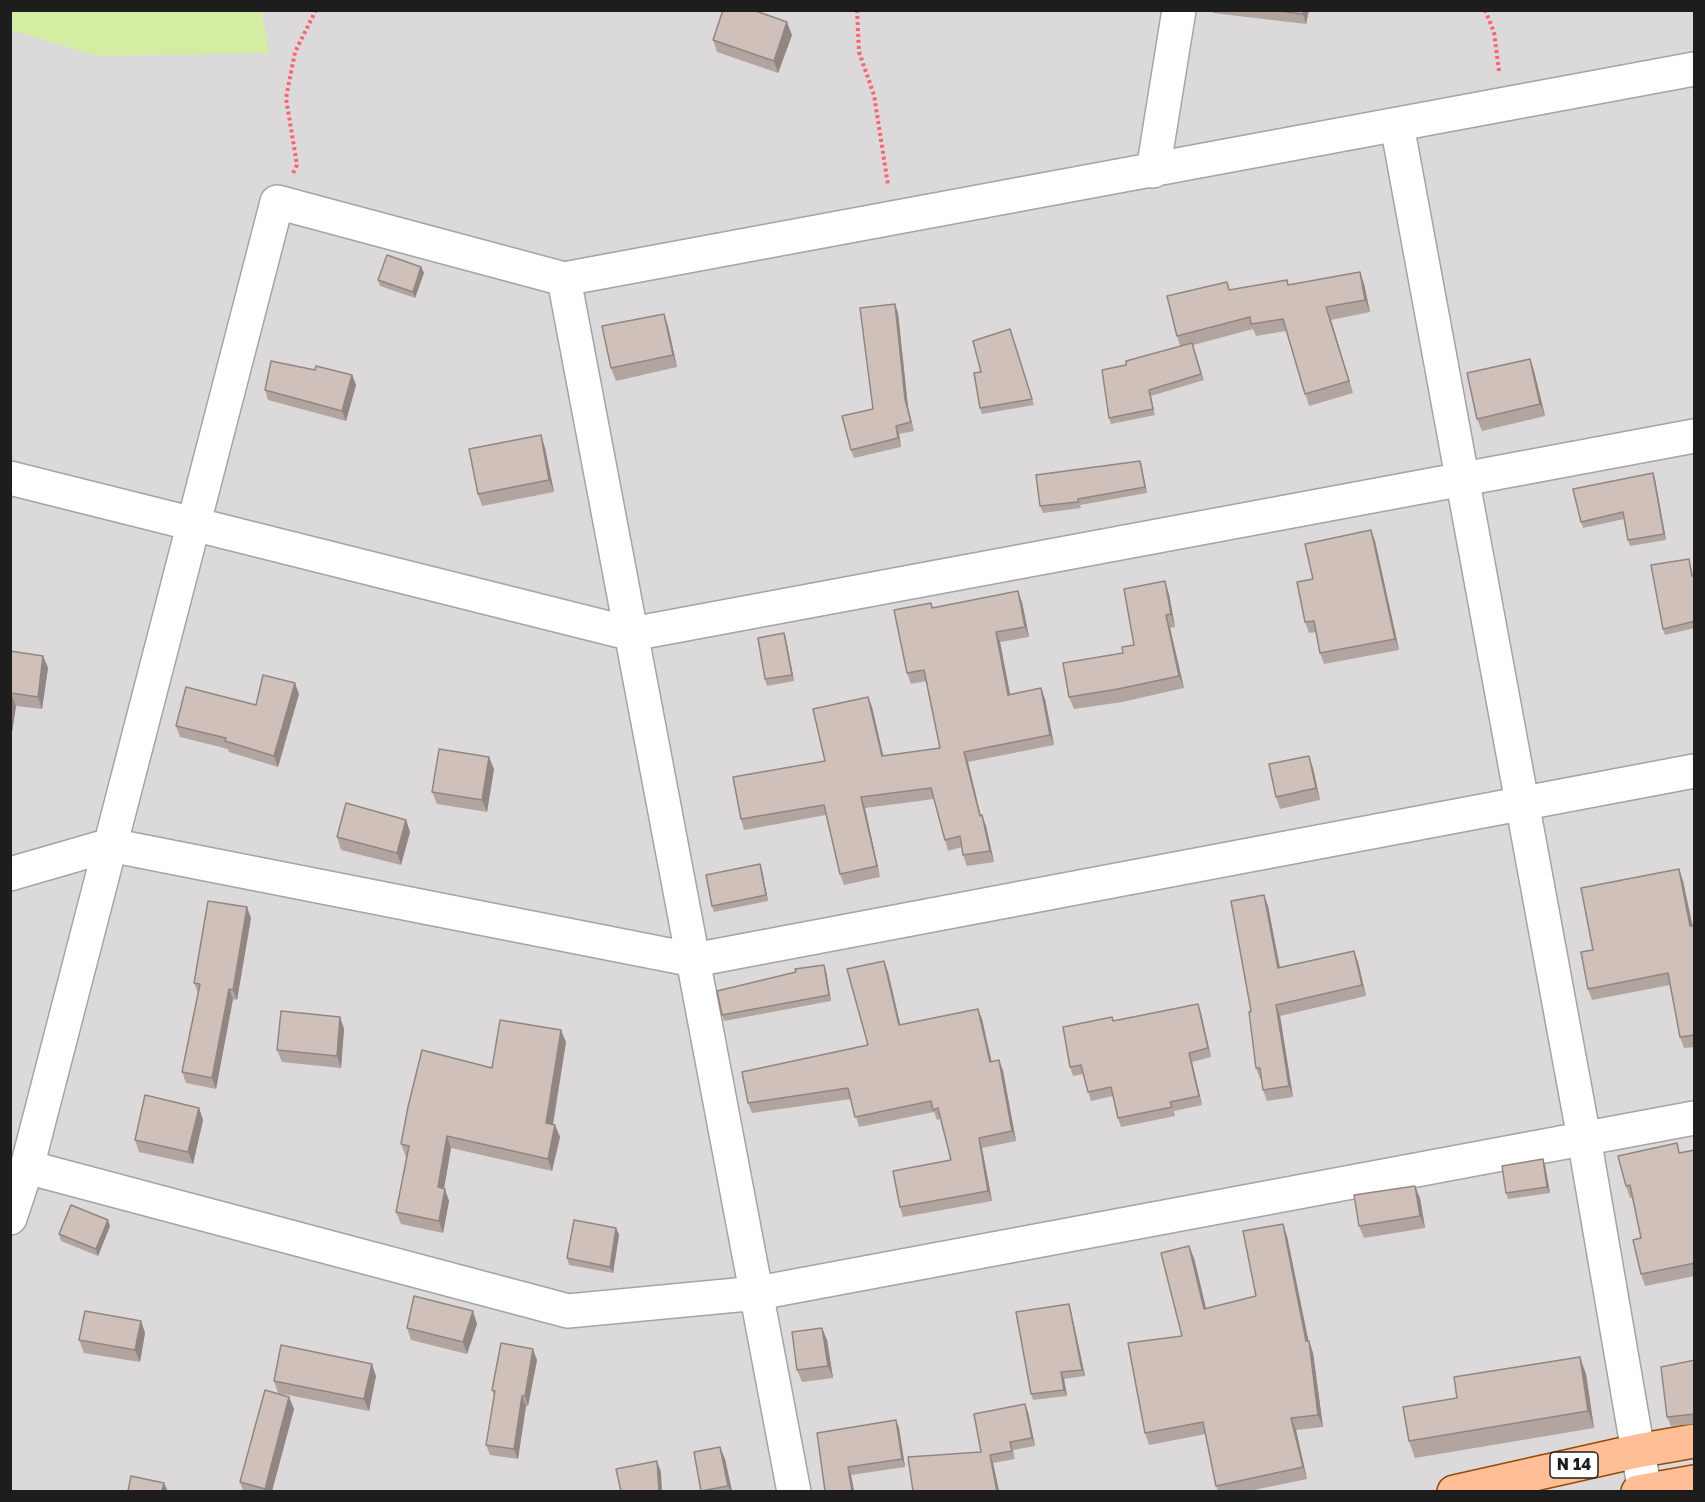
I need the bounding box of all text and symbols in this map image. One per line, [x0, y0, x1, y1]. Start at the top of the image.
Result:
road number: N 14 [1550, 1452, 1598, 1478]

